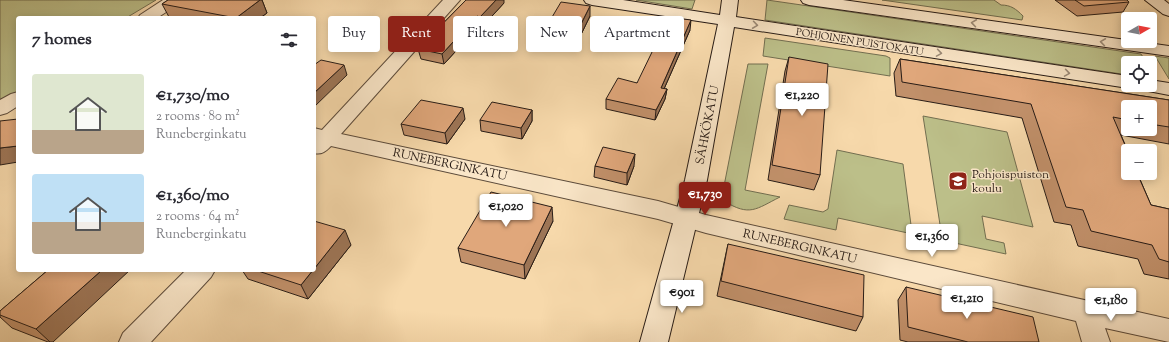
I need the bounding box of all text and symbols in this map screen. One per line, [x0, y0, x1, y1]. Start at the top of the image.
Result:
north arrow [1121, 12, 1157, 48]
map controls [1121, 12, 1157, 180]
chip: Buy [328, 16, 380, 52]
chip: Rent [388, 16, 445, 52]
chip: Filters [453, 16, 518, 52]
chip: New [526, 16, 582, 52]
chip: Apartment [590, 16, 684, 52]
one-way arrow [971, 19, 977, 28]
one-way arrow [752, 20, 758, 29]
street label: POHJOINEN PUISTOKATU [795, 25, 925, 60]
text: 7 homes [32, 28, 92, 52]
icon: filters [278, 29, 300, 51]
one-way arrow [1100, 38, 1106, 47]
one-way arrow [936, 48, 942, 57]
button: locate [1121, 56, 1157, 92]
one-way arrow [1064, 68, 1070, 77]
pin: €1,220 [769, 83, 835, 117]
text: €1,730/mo [156, 84, 229, 108]
street label: SÄHKÖKATU [692, 84, 724, 166]
text: €1,220 [785, 87, 819, 105]
icon: home [64, 90, 112, 138]
button: + [1121, 100, 1157, 136]
text: 2 rooms · 80 m² [156, 108, 240, 126]
text: Runeberginkatu [156, 126, 247, 144]
street label: RUNEBERGINKATU [391, 144, 509, 186]
button: − [1121, 144, 1157, 180]
place label: Pohjoispuiston koulu [972, 166, 1049, 198]
school or university icon: Pohjoispuiston koulu [947, 170, 969, 192]
pin: €1,730 [672, 182, 738, 216]
text: €1,360/mo [156, 184, 229, 208]
text: €1,730 [688, 186, 722, 204]
icon: home [64, 190, 112, 238]
pin: €1,020 [473, 194, 539, 228]
text: €1,020 [489, 198, 523, 216]
text: 2 rooms · 64 m² [156, 208, 239, 226]
pin: €1,360 [899, 224, 965, 258]
street label: RUNEBERGINKATU [741, 225, 859, 269]
text: Runeberginkatu [156, 226, 247, 244]
text: €1,360 [915, 228, 949, 246]
pin: €901 [658, 280, 706, 314]
text: €901 [669, 284, 695, 302]
pin: €1,210 [934, 286, 1000, 320]
pin: €1,180 [1078, 288, 1144, 322]
text: €1,210 [951, 290, 983, 308]
text: €1,180 [1094, 292, 1128, 310]

